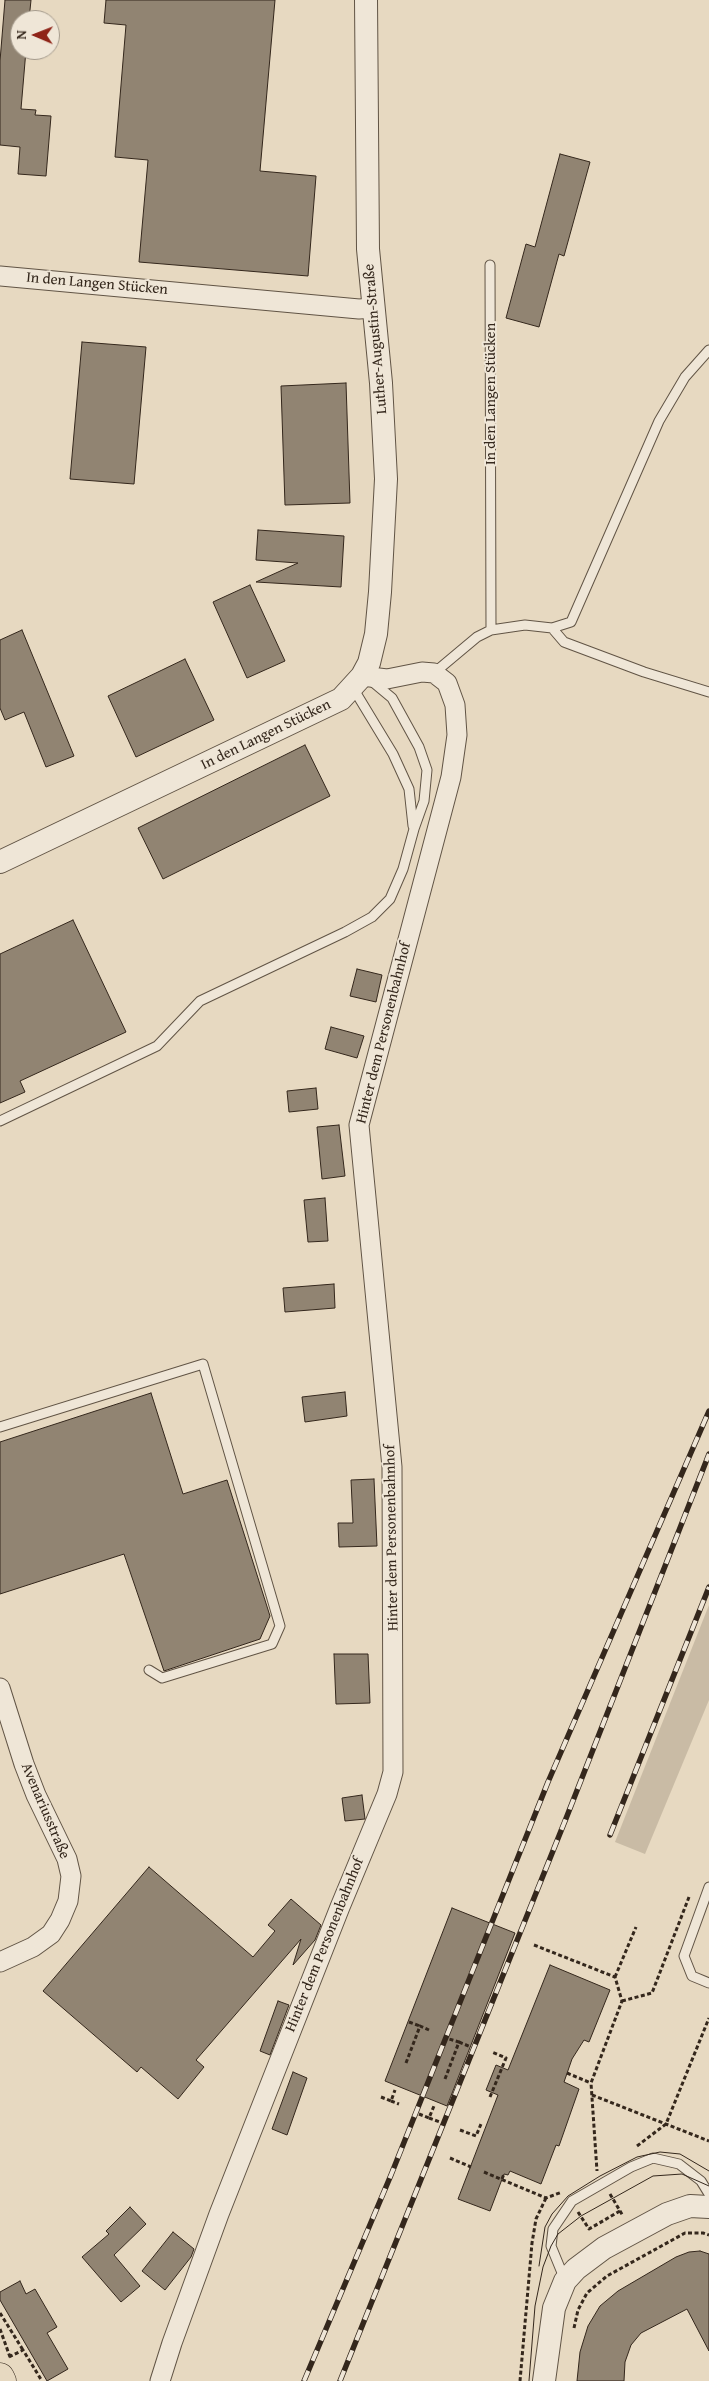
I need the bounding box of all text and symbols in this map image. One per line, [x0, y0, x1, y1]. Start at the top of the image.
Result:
north arrow [10, 10, 60, 60]
text: N [11, 30, 31, 40]
street label: Luther-Augustin-Straße [360, 263, 392, 415]
street label: In den Langen Stücken [25, 269, 169, 299]
street label: In den Langen Stücken [482, 323, 500, 465]
street label: In den Langen Stücken [198, 696, 334, 774]
street label: Hinter dem Personenbahnhof [353, 940, 415, 1126]
street label: Hinter dem Personenbahnhof [381, 1445, 403, 1631]
street label: Avenariusstraße [17, 1760, 73, 1862]
street label: Hinter dem Personenbahnhof [282, 1855, 368, 2035]

